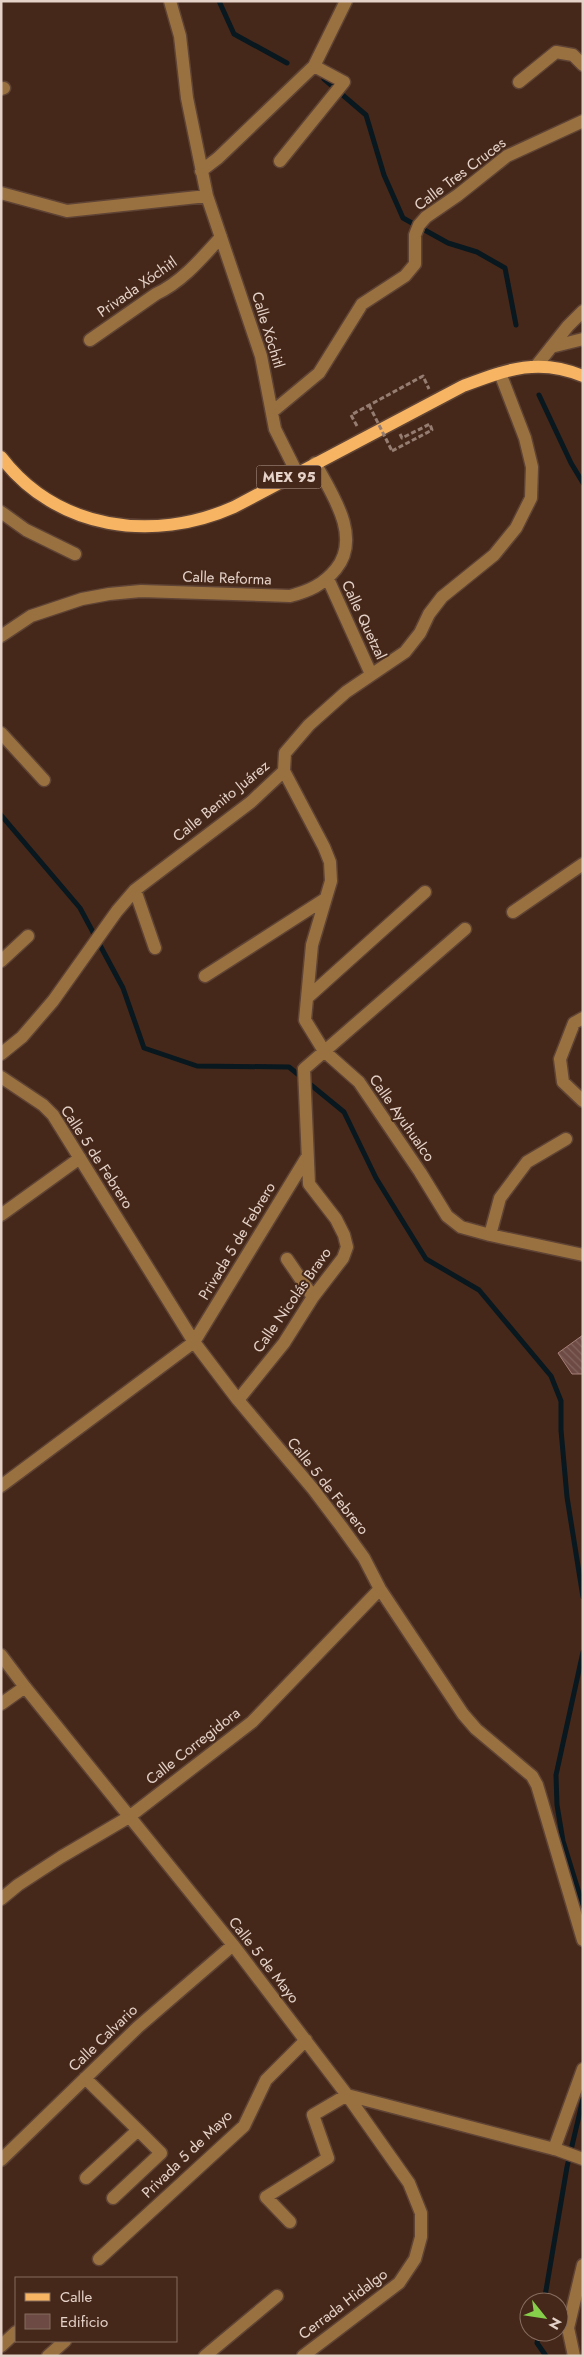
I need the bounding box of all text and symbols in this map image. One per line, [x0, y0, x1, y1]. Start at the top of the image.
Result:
street label: Calle Tres Cruces [410, 132, 510, 216]
street label: Privada Xóchitl [93, 251, 181, 323]
street label: Calle Xóchitl [246, 289, 290, 371]
road number: MEX 95 [256, 466, 322, 488]
street label: Calle Reforma [182, 565, 272, 591]
street label: Calle Quetzal [336, 577, 392, 663]
street label: Calle Benito Juárez [168, 755, 274, 847]
street label: Calle Ayuhualco [364, 1070, 440, 1166]
street label: Calle 5 de Febrero [55, 1101, 139, 1213]
street label: Privada 5 de Febrero [193, 1178, 281, 1304]
street label: Calle Nicolás Bravo [247, 1243, 337, 1357]
street label: Calle 5 de Febrero [282, 1433, 374, 1539]
street label: Calle Corregidora [141, 1702, 245, 1790]
street label: Calle 5 de Mayo [223, 1912, 305, 2008]
street label: Calle Calvario [63, 1999, 143, 2077]
street label: Privada 5 de Mayo [137, 2105, 237, 2203]
street label: Cerrada Hidalgo [294, 2263, 392, 2345]
legend [15, 2277, 178, 2342]
text: Calle [60, 2286, 92, 2308]
north arrow [519, 2292, 569, 2342]
text: Edificio [60, 2311, 108, 2333]
text: N [544, 2314, 567, 2333]

